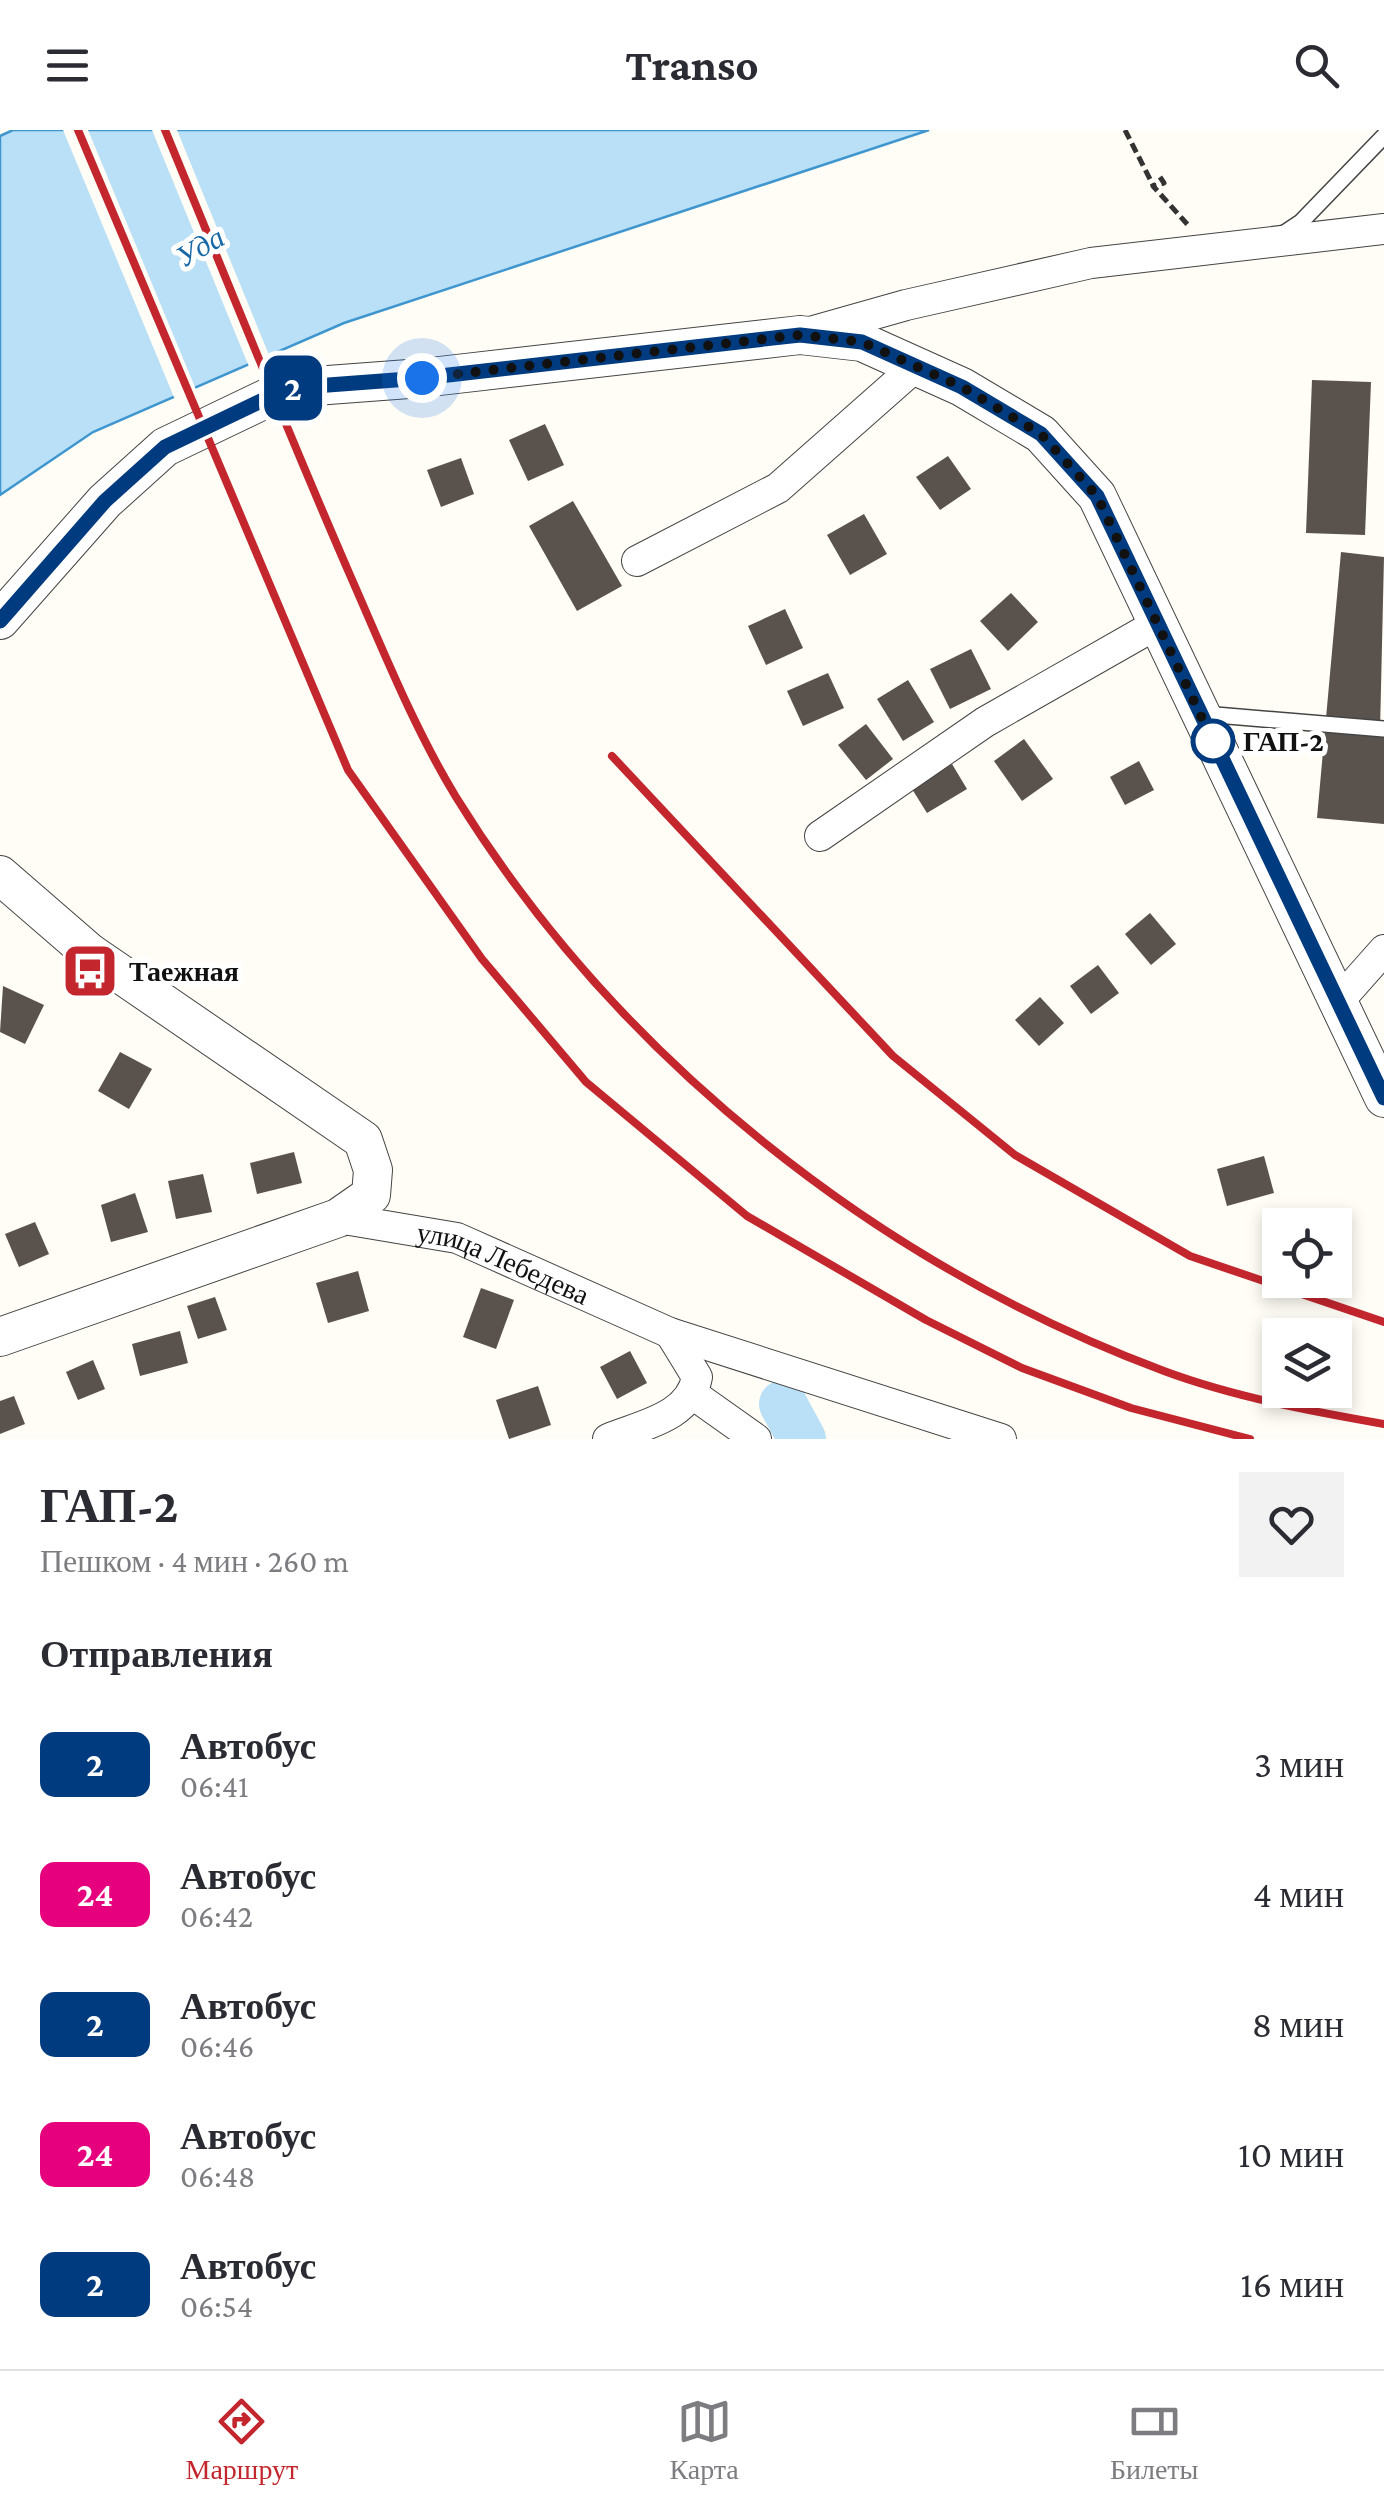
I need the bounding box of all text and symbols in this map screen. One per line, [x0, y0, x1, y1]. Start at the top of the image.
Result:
icon: menu [40, 38, 95, 93]
icon: search [1289, 38, 1344, 93]
text: Transo [625, 40, 759, 90]
water label: Уда [170, 220, 230, 273]
your location [397, 353, 447, 403]
line badge: 2 [260, 356, 326, 420]
text: 2 [284, 369, 302, 408]
marker: ГАП-2 [1192, 720, 1234, 762]
place label: ГАП-2 [1243, 726, 1324, 757]
bus stop icon: Таежная [60, 941, 120, 1001]
place label: Таежная [129, 956, 239, 987]
map controls [1262, 1208, 1352, 1408]
button: locate [1262, 1208, 1352, 1298]
street label: улица Лебедева [414, 1216, 594, 1311]
button: layers [1262, 1318, 1352, 1408]
button: heart [1239, 1472, 1344, 1577]
text: ГАП-2 [40, 1479, 178, 1532]
text: Пешком · 4 мин · 260 m [40, 1543, 349, 1579]
text: Отправления [40, 1633, 273, 1675]
text: Автобус [180, 1725, 316, 1767]
text: 3 мин [1254, 1743, 1344, 1785]
text: 2 [86, 1745, 104, 1784]
text: 06:41 [180, 1768, 249, 1804]
text: Автобус [180, 1855, 316, 1897]
text: 4 мин [1253, 1873, 1344, 1915]
text: 24 [77, 1875, 113, 1914]
text: 06:42 [180, 1898, 253, 1934]
text: Автобус [180, 1985, 316, 2027]
text: 8 мин [1252, 2003, 1344, 2045]
text: 2 [86, 2005, 104, 2044]
text: 06:46 [180, 2028, 254, 2064]
text: Автобус [180, 2115, 316, 2157]
text: 10 мин [1238, 2133, 1344, 2175]
text: 24 [77, 2135, 113, 2174]
text: 06:48 [180, 2158, 255, 2194]
text: Автобус [180, 2245, 316, 2287]
text: 16 мин [1240, 2263, 1344, 2305]
text: 2 [86, 2265, 104, 2304]
text: 06:54 [180, 2288, 253, 2324]
tab: Маршрут [186, 2394, 298, 2486]
tab: Карта [669, 2394, 739, 2486]
tab: Билеты [1110, 2394, 1198, 2486]

